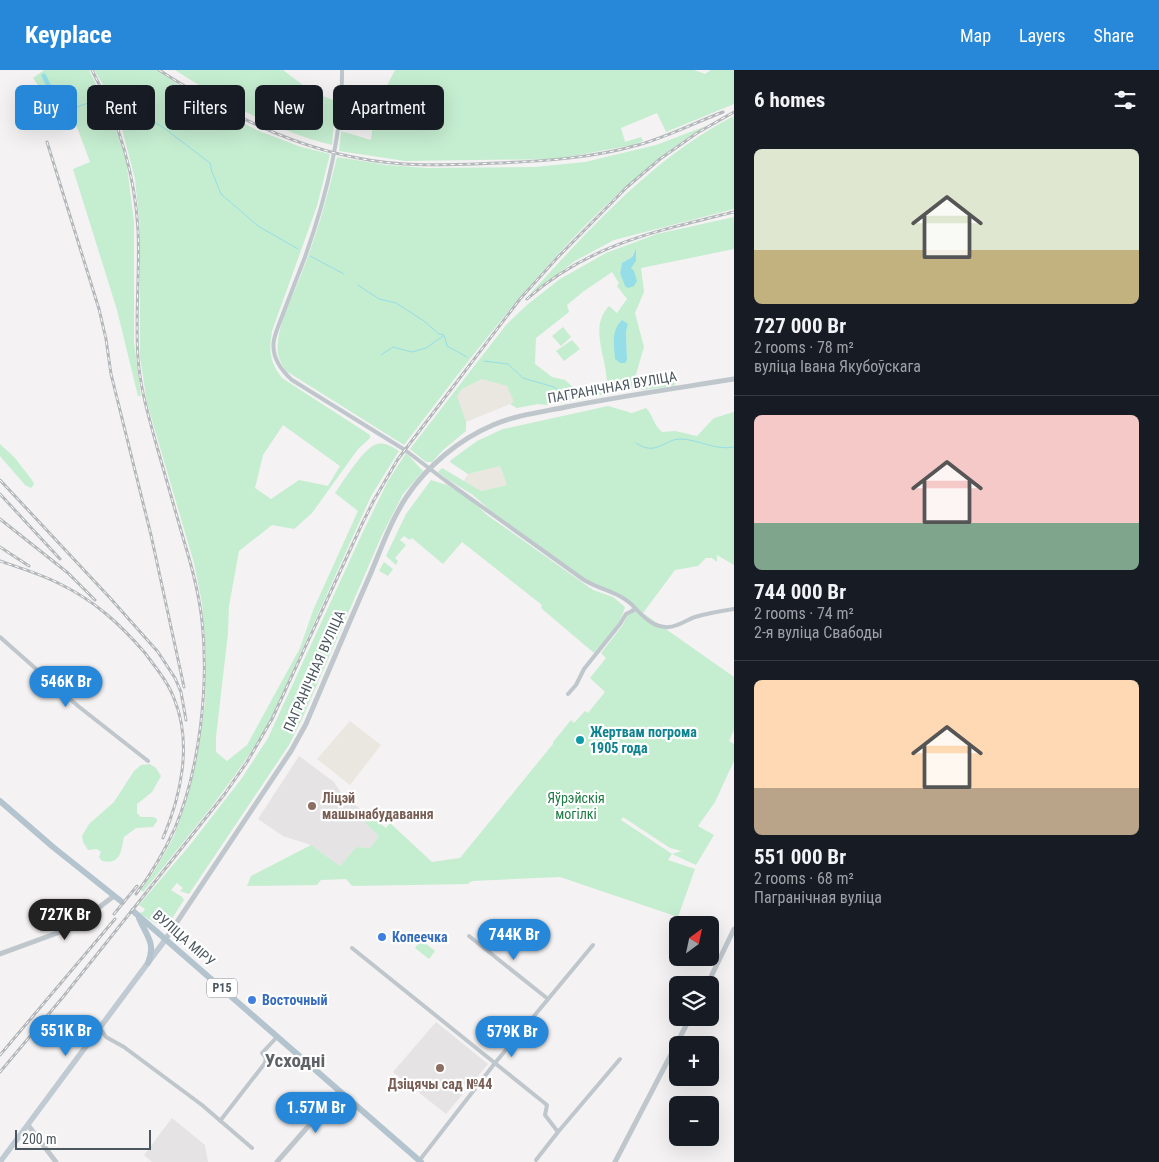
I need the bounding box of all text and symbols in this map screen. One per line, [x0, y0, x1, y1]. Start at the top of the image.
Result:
text: Keyplace [25, 21, 112, 49]
text: Map [960, 25, 991, 46]
text: Layers [1019, 25, 1066, 46]
text: Share [1094, 25, 1134, 46]
chip: Buy [15, 85, 77, 130]
chip: Rent [87, 85, 155, 130]
chip: Filters [165, 85, 245, 130]
chip: New [255, 85, 323, 130]
chip: Apartment [333, 85, 444, 130]
icon: filters [1111, 86, 1139, 114]
text: 6 homes [754, 88, 825, 112]
icon: home [902, 182, 992, 272]
text: 727 000 Br [754, 314, 846, 338]
text: 2 rooms · 78 m² [754, 338, 854, 357]
text: вуліца Івана Якубоўскага [754, 357, 921, 376]
street label: ПАГРАНІЧНАЯ ВУЛІЦА [546, 368, 678, 406]
icon: home [902, 447, 992, 537]
text: 744 000 Br [754, 580, 846, 604]
text: 2 rooms · 74 m² [754, 604, 854, 623]
street label: ПАГРАНІЧНАЯ ВУЛІЦА [280, 608, 348, 734]
text: 2-я вуліца Свабоды [754, 623, 883, 642]
pin: 546K Br [20, 666, 112, 708]
text: 546K Br [40, 672, 92, 691]
icon: home [902, 712, 992, 802]
place label: Жертвам погрома 1905 года [590, 724, 697, 756]
marker: Жертвам погрома 1905 года [574, 734, 586, 746]
place label: Ліцэй машынабудавання [322, 790, 434, 822]
park label: Яўрэйскія могілкі [547, 790, 605, 822]
marker: Ліцэй машынабудавання [306, 800, 318, 812]
text: 551 000 Br [754, 845, 846, 869]
text: 2 rooms · 68 m² [754, 869, 854, 888]
text: Пагранічная вуліца [754, 888, 882, 907]
pin: 727K Br [19, 898, 111, 941]
text: 727K Br [39, 905, 91, 924]
street label: ВУЛІЦА МІРУ [150, 907, 218, 969]
north arrow [669, 916, 719, 966]
map controls [669, 916, 719, 1146]
pin: 744K Br [468, 918, 560, 961]
text: 744K Br [488, 925, 540, 944]
place label: Копеечка [392, 929, 448, 945]
marker: Копеечка [376, 931, 388, 943]
button: layers [669, 976, 719, 1026]
road number: Р15 [207, 978, 237, 998]
place label: Восточный [262, 992, 327, 1008]
marker: Восточный [246, 994, 258, 1006]
pin: 551K Br [20, 1014, 112, 1057]
pin: 579K Br [466, 1016, 558, 1058]
text: 551K Br [40, 1021, 92, 1040]
text: 579K Br [486, 1022, 538, 1041]
button: + [669, 1036, 719, 1086]
district label: Усходні [265, 1049, 325, 1072]
marker: Дзіцячы сад №44 [434, 1062, 446, 1074]
place label: Дзіцячы сад №44 [388, 1076, 492, 1092]
pin: 1.57M Br [264, 1092, 368, 1134]
button: − [669, 1096, 719, 1146]
text: 1.57M Br [287, 1098, 346, 1117]
scale bar [15, 1127, 151, 1150]
text: 200 m [22, 1131, 57, 1147]

